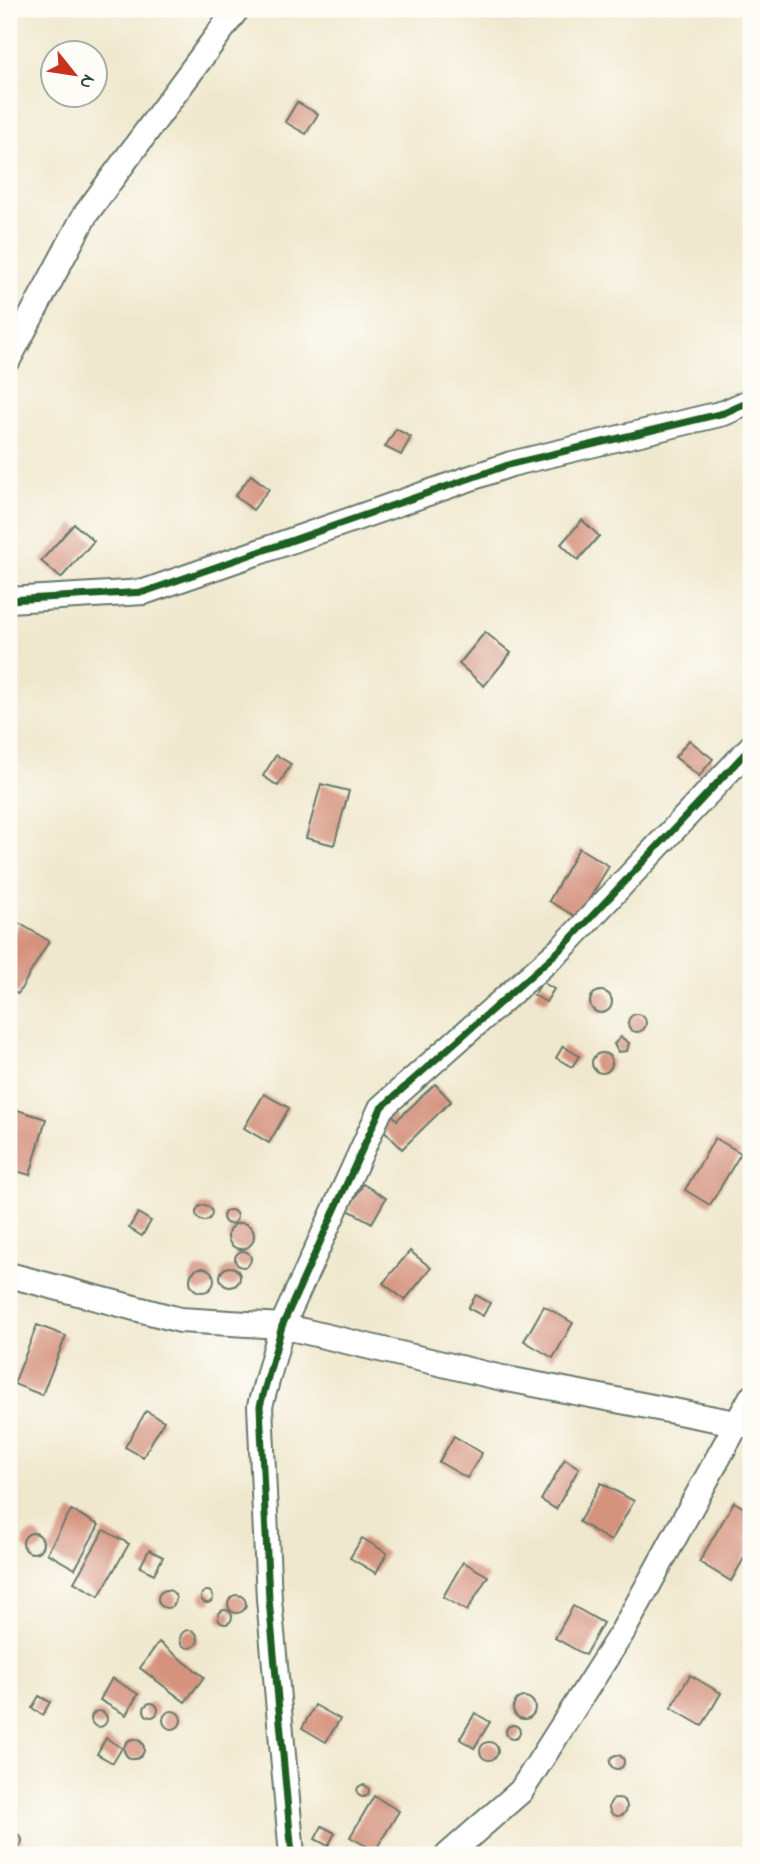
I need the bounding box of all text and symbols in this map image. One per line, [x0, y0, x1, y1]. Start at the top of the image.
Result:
north arrow [38, 38, 108, 108]
text: N [72, 69, 101, 94]

